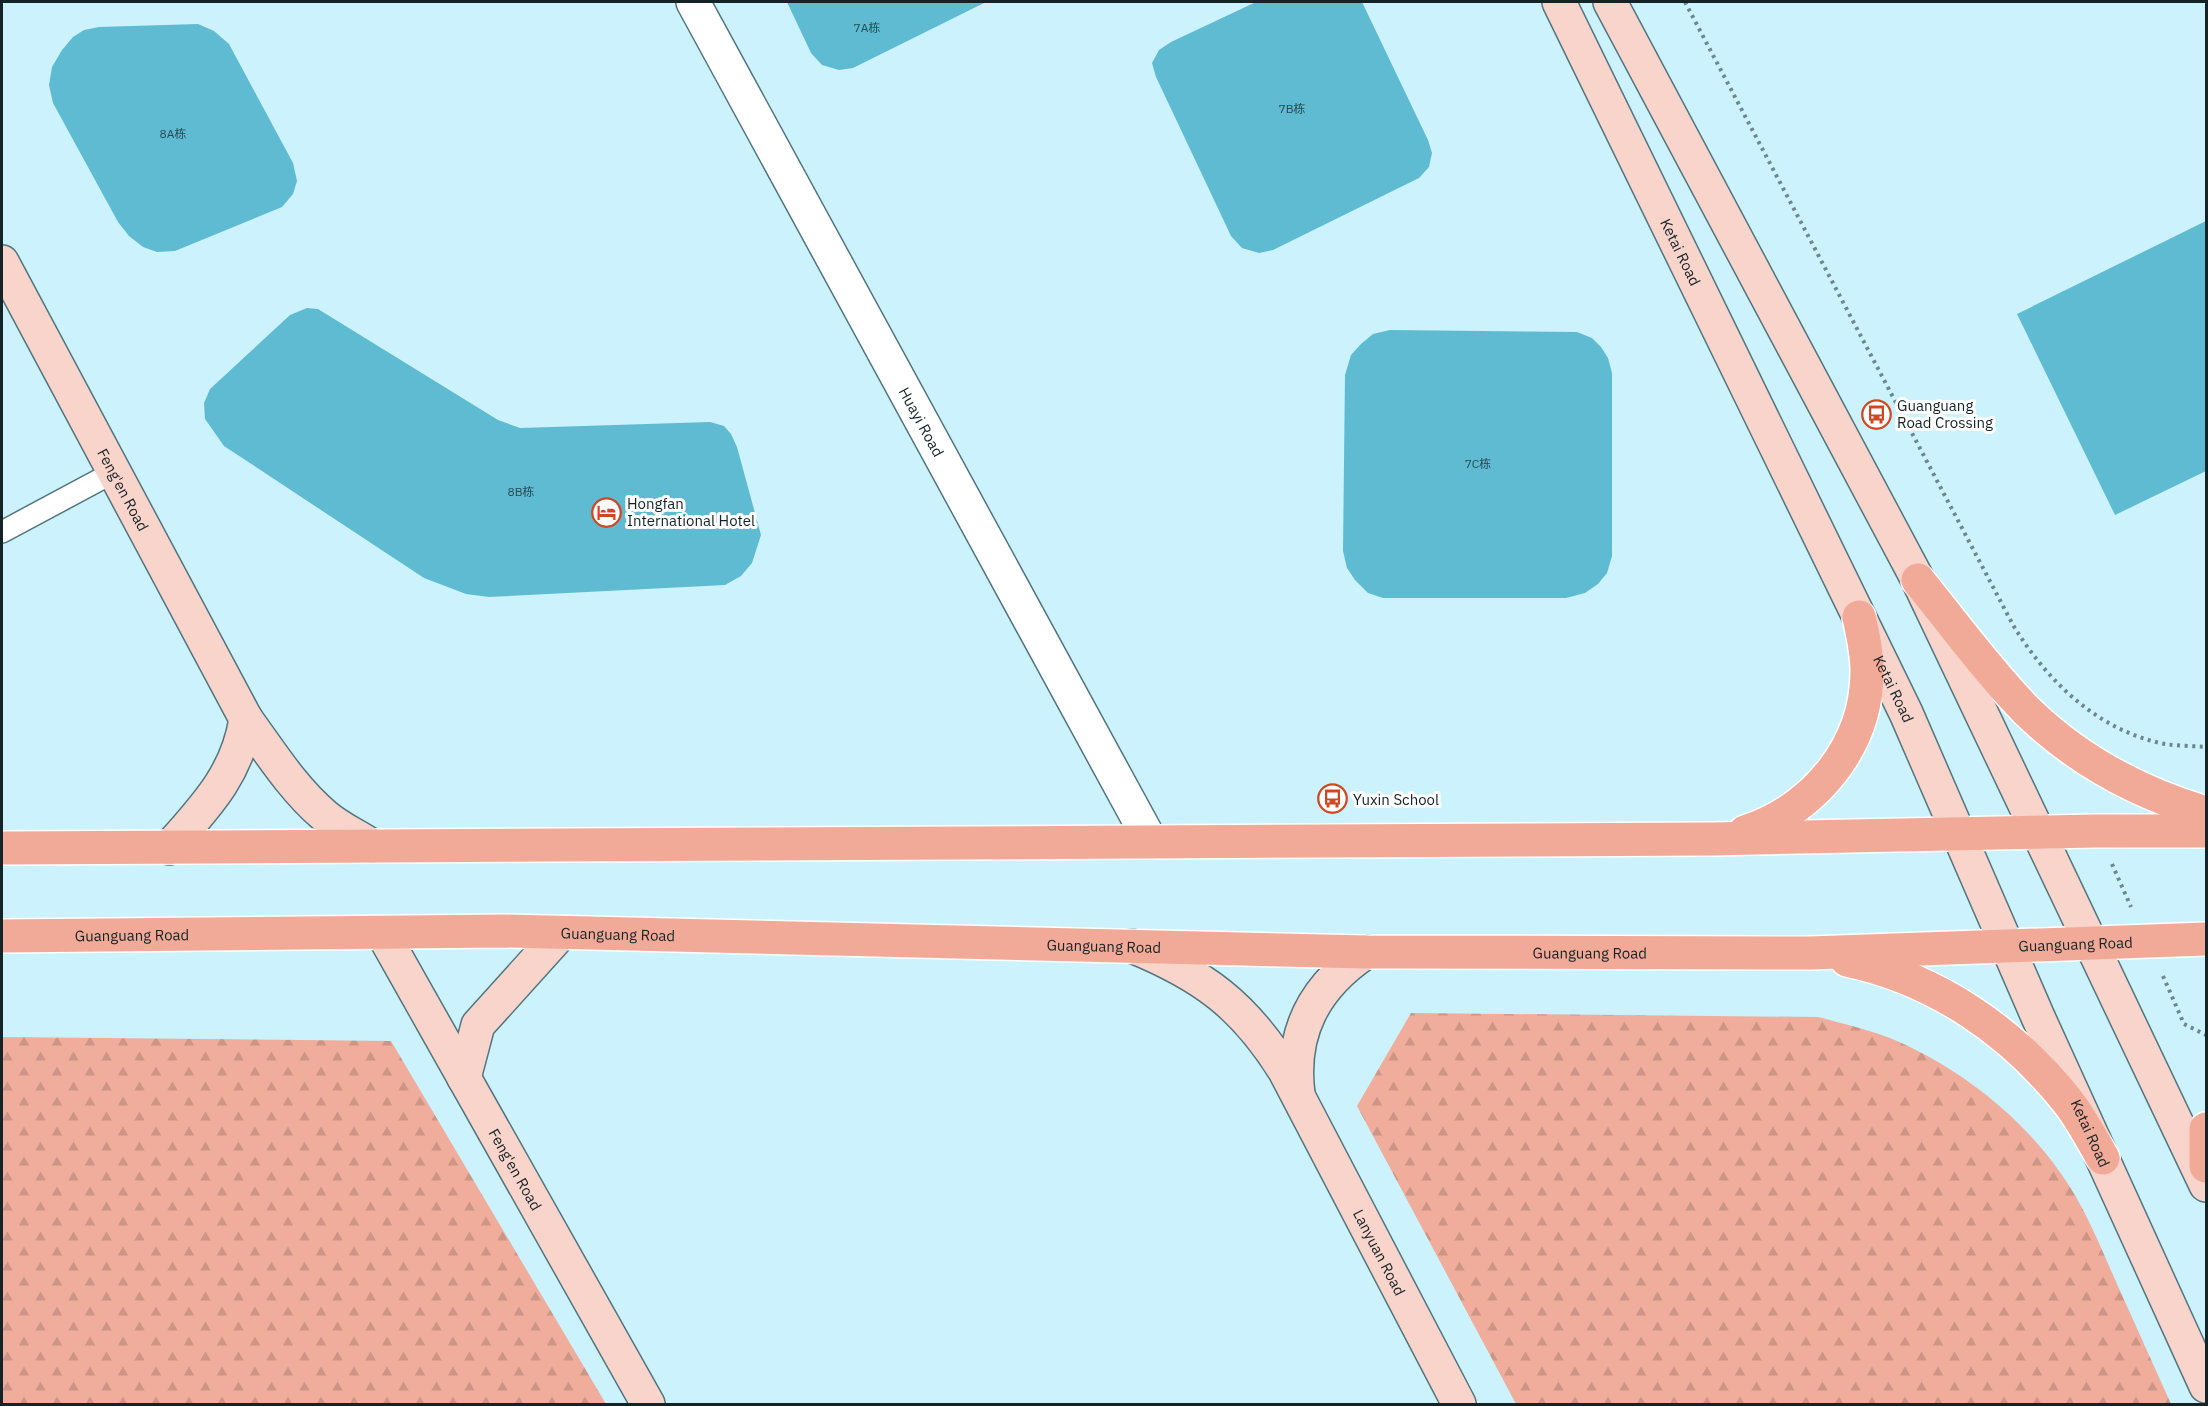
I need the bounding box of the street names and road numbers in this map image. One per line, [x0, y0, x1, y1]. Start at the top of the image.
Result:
street label: Ketai Road [1656, 215, 1705, 289]
street label: Huayi Road [895, 384, 948, 460]
street label: Feng'en Road [94, 445, 153, 534]
street label: Ketai Road [1870, 652, 1918, 725]
street label: Guanguang Road [561, 923, 675, 945]
street label: Guanguang Road [75, 925, 189, 945]
street label: Guanguang Road [2018, 932, 2133, 955]
street label: Guanguang Road [1046, 935, 1161, 957]
street label: Guanguang Road [1532, 943, 1647, 962]
street label: Ketai Road [2067, 1096, 2114, 1170]
street label: Feng'en Road [485, 1125, 546, 1213]
street label: Lanyuan Road [1349, 1206, 1410, 1298]

